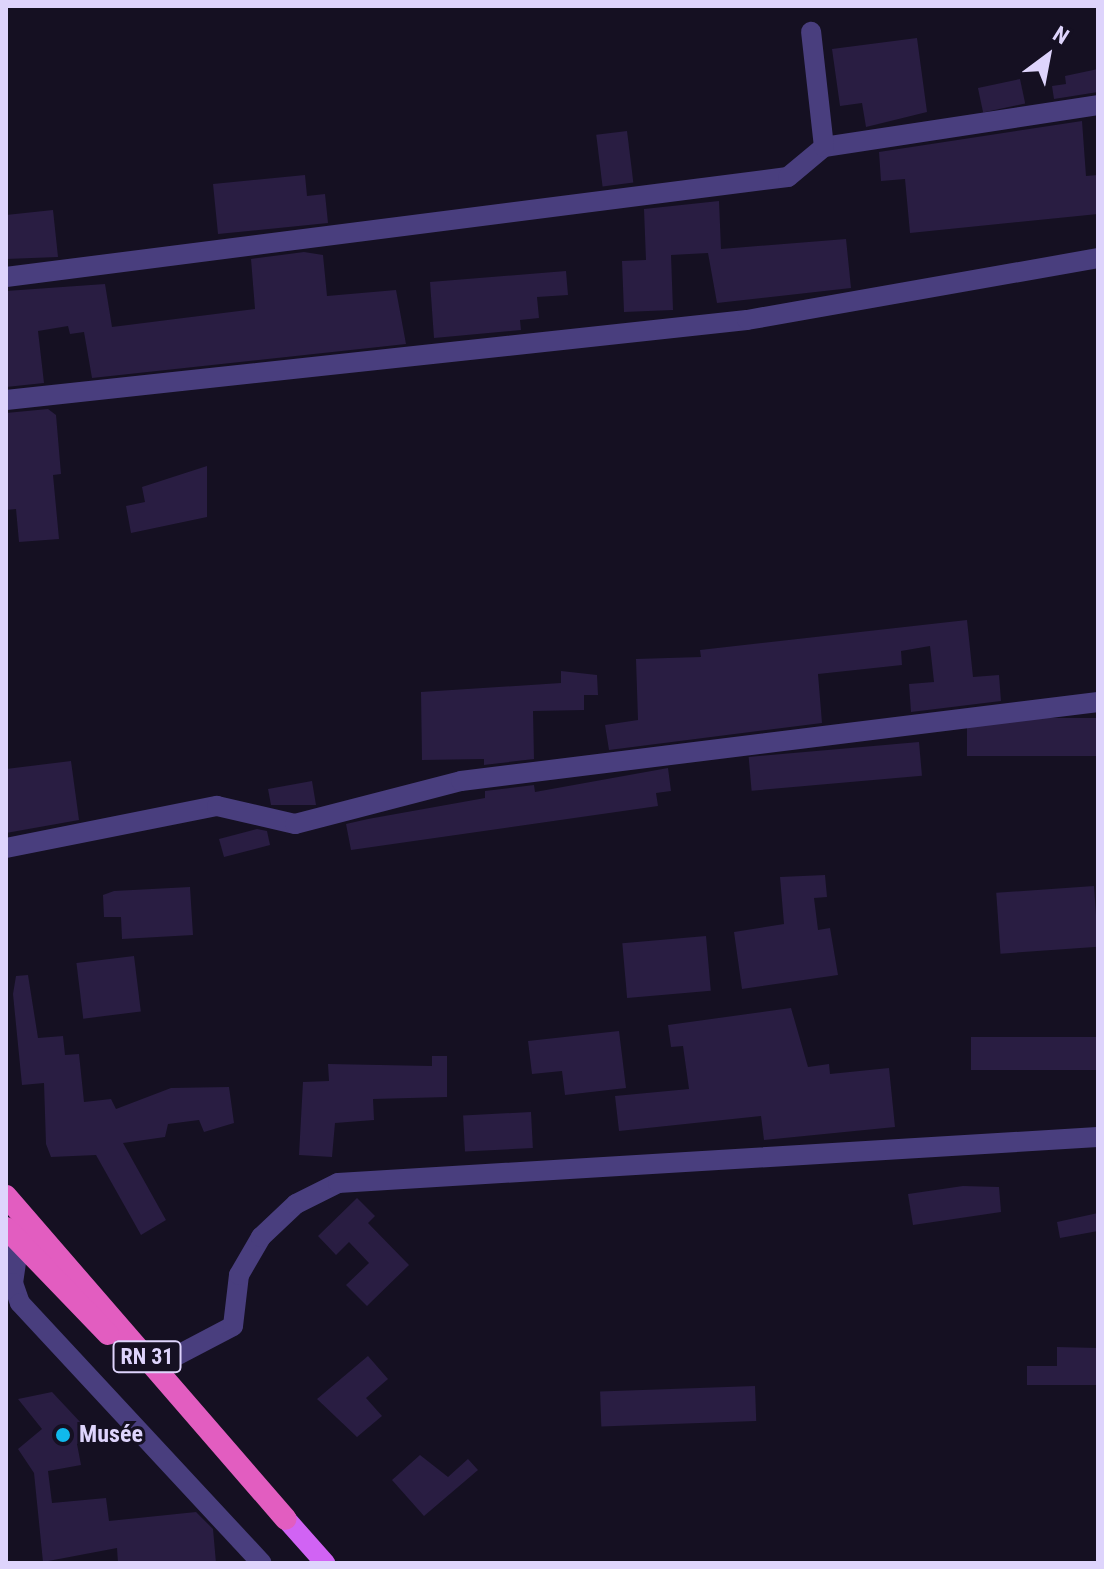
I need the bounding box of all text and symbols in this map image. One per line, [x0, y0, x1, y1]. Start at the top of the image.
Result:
north arrow [1008, 16, 1088, 96]
text: N [1049, 21, 1073, 49]
road number: RN 31 [111, 1339, 183, 1375]
place label: Musée [79, 1421, 143, 1449]
marker: Musée [54, 1426, 72, 1444]

